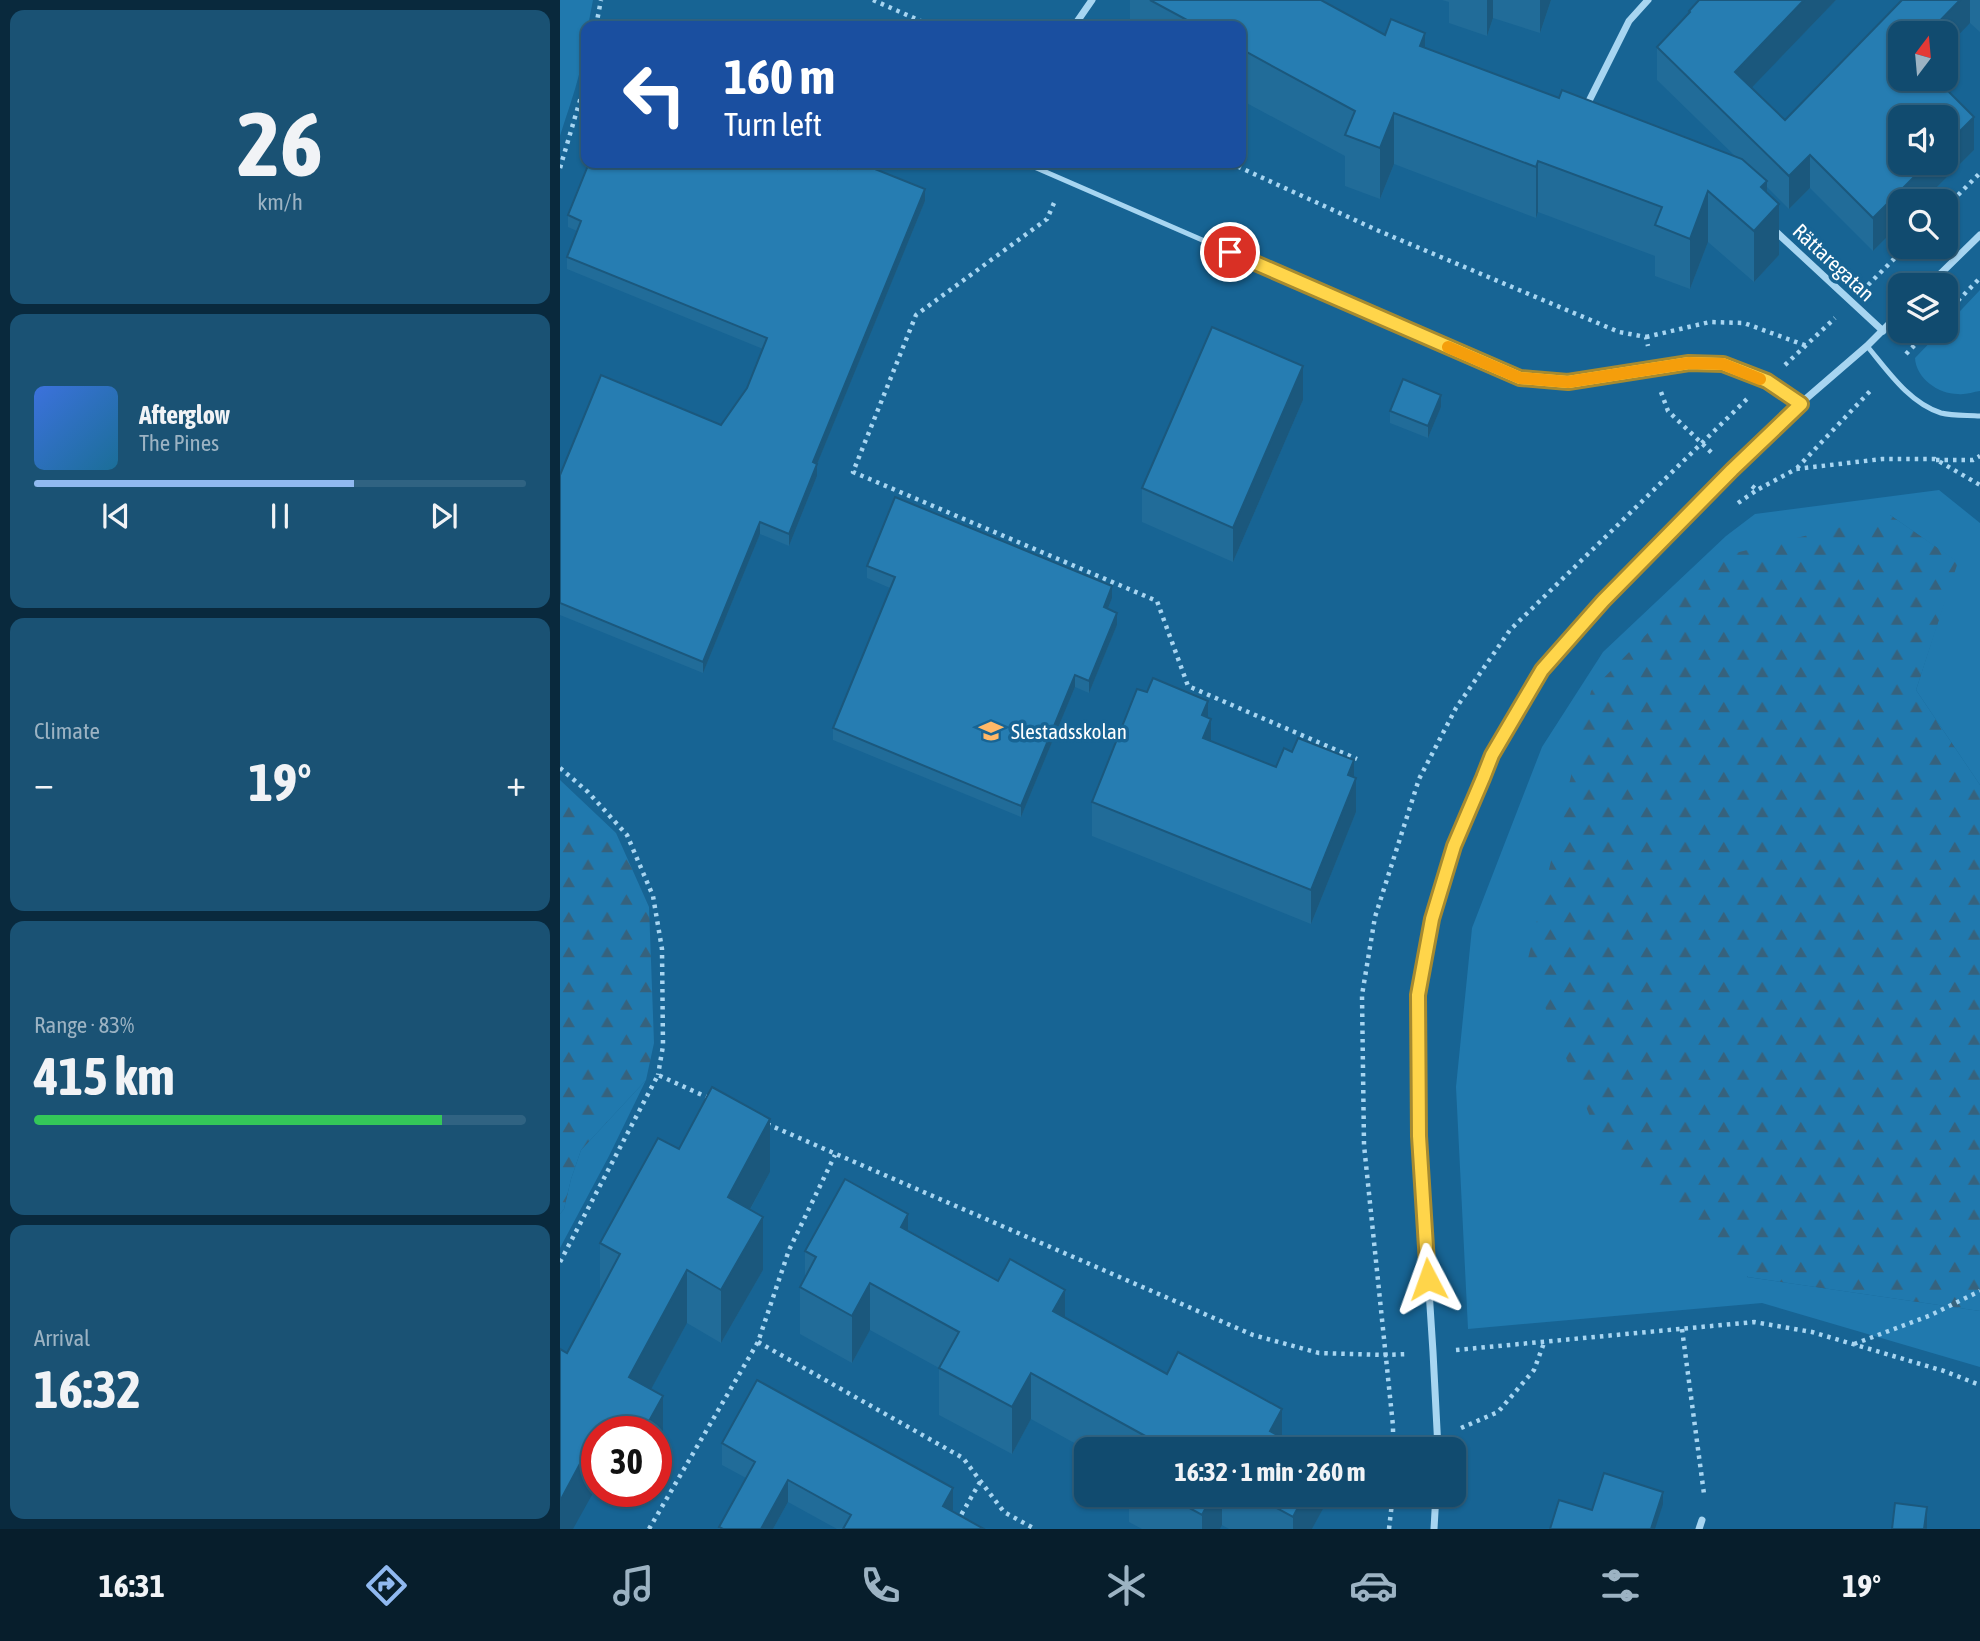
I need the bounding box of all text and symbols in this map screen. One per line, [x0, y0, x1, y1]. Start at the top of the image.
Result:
north arrow [1888, 21, 1958, 91]
map controls [1888, 21, 1958, 343]
text: 160 m [724, 48, 835, 104]
icon: left [609, 49, 700, 140]
text: 26 [237, 91, 323, 195]
button: sound [1888, 105, 1958, 175]
text: Turn left [724, 106, 822, 143]
text: km/h [257, 189, 303, 215]
button: search [1888, 189, 1958, 259]
street label: Rättaregatan [1788, 218, 1880, 306]
pin [1200, 222, 1260, 282]
icon: arrive [1211, 233, 1249, 271]
button: layers [1888, 273, 1958, 343]
text: Afterglow [139, 400, 230, 430]
text: The Pines [139, 430, 219, 456]
icon: previous [97, 497, 135, 535]
icon: pause [261, 497, 299, 535]
icon: next [425, 497, 463, 535]
school or university icon: Slestadsskolan [977, 717, 1005, 745]
text: Climate [34, 718, 100, 744]
place label: Slestadsskolan [1011, 719, 1127, 743]
text: 19° [248, 752, 312, 812]
text: − [34, 761, 54, 804]
text: + [506, 761, 526, 804]
text: Range · 83% [34, 1012, 134, 1038]
text: 415 km [34, 1046, 175, 1106]
position arrow [1391, 1242, 1465, 1316]
text: Arrival [34, 1325, 90, 1351]
text: 16:32 [34, 1359, 141, 1419]
speed limit sign: 30 [581, 1416, 672, 1507]
text: 16:32 · 1 min · 260 m [1175, 1457, 1365, 1487]
icon: directions [362, 1561, 411, 1610]
icon: music [609, 1561, 658, 1610]
icon: phone [856, 1561, 905, 1610]
icon: climate [1102, 1561, 1151, 1610]
icon: car [1349, 1561, 1398, 1610]
icon: filters [1596, 1561, 1645, 1610]
text: 16:31 [99, 1567, 165, 1604]
text: 19° [1842, 1567, 1881, 1604]

